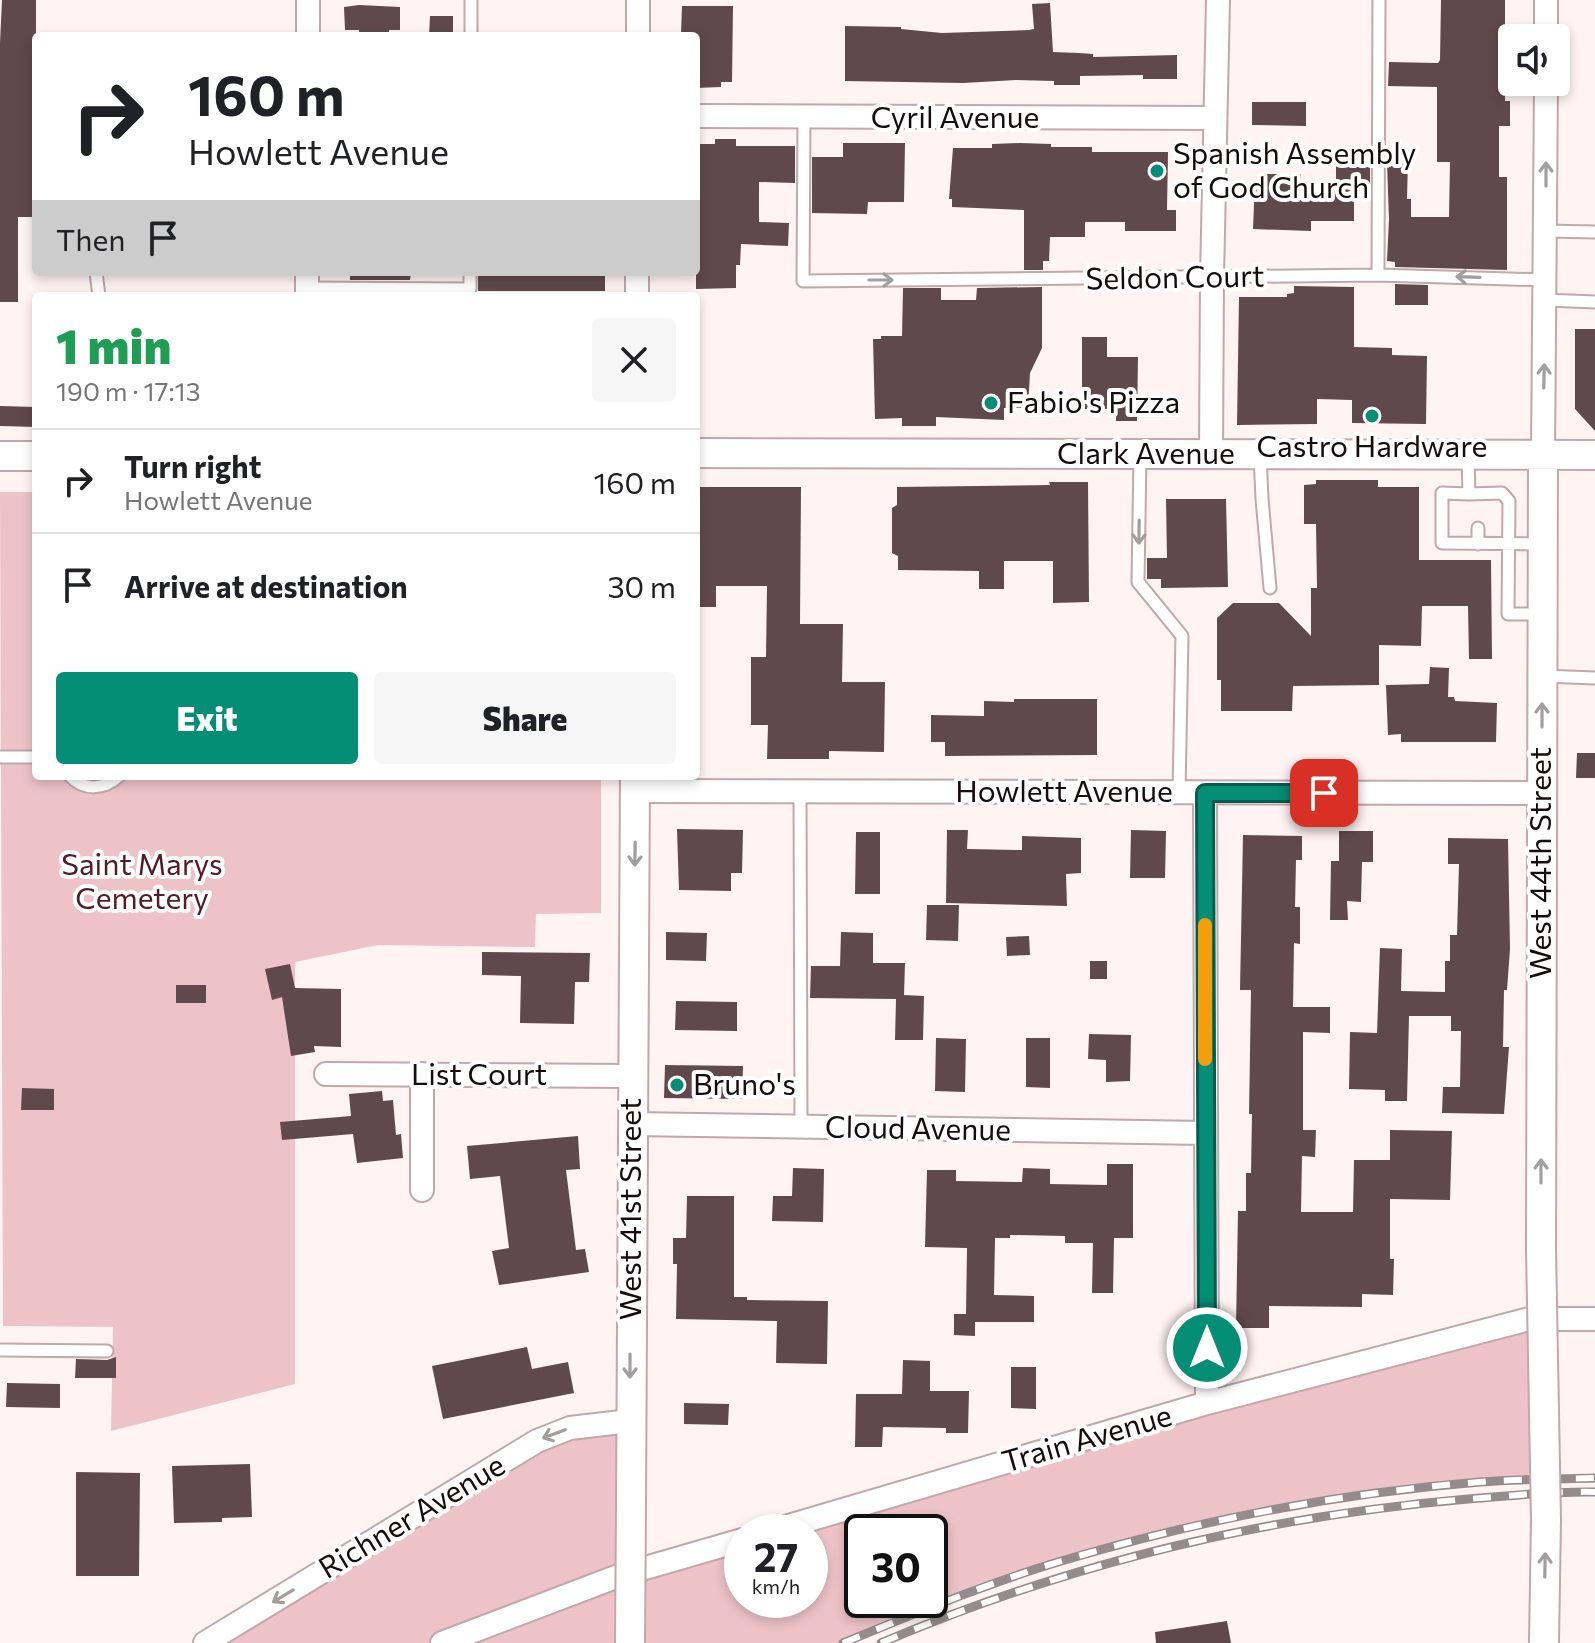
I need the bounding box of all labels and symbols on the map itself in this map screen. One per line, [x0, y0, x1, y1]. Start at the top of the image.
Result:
street label: Cyril Avenue [871, 97, 1039, 134]
place label: Spanish Assembly of God Church [1173, 133, 1416, 204]
one-way arrow [1538, 161, 1554, 188]
marker: Spanish Assembly of God Church [1148, 162, 1166, 180]
street label: Seldon Court [1085, 255, 1265, 296]
one-way arrow [1455, 270, 1482, 285]
one-way arrow [867, 272, 894, 288]
one-way arrow [1537, 363, 1552, 390]
place label: Fabio's Pizza [1007, 382, 1180, 419]
marker: Fabio's Pizza [982, 394, 1000, 412]
marker: Castro Hardware [1363, 407, 1381, 425]
place label: Castro Hardware [1257, 426, 1487, 463]
street label: Clark Avenue [1057, 433, 1235, 470]
one-way arrow [1131, 518, 1146, 545]
one-way arrow [1534, 702, 1550, 729]
street label: West 44th Street [1520, 747, 1557, 979]
pin [1290, 759, 1358, 827]
street label: Howlett Avenue [955, 771, 1173, 808]
one-way arrow [627, 840, 642, 867]
park label: Saint Marys Cemetery [61, 844, 223, 915]
street label: List Court [411, 1054, 547, 1091]
place label: Bruno's [693, 1064, 796, 1101]
marker: Bruno's [668, 1076, 686, 1094]
street label: West 41st Street [610, 1098, 647, 1320]
street label: Cloud Avenue [825, 1106, 1011, 1147]
one-way arrow [1533, 1158, 1549, 1185]
position arrow [1165, 1306, 1249, 1390]
one-way arrow [622, 1352, 638, 1379]
street label: Train Avenue [997, 1395, 1175, 1478]
one-way arrow [542, 1428, 567, 1442]
street label: Richner Avenue [311, 1445, 510, 1585]
speed limit sign: 30 [844, 1514, 948, 1618]
one-way arrow [1538, 1552, 1553, 1579]
one-way arrow [272, 1587, 294, 1604]

